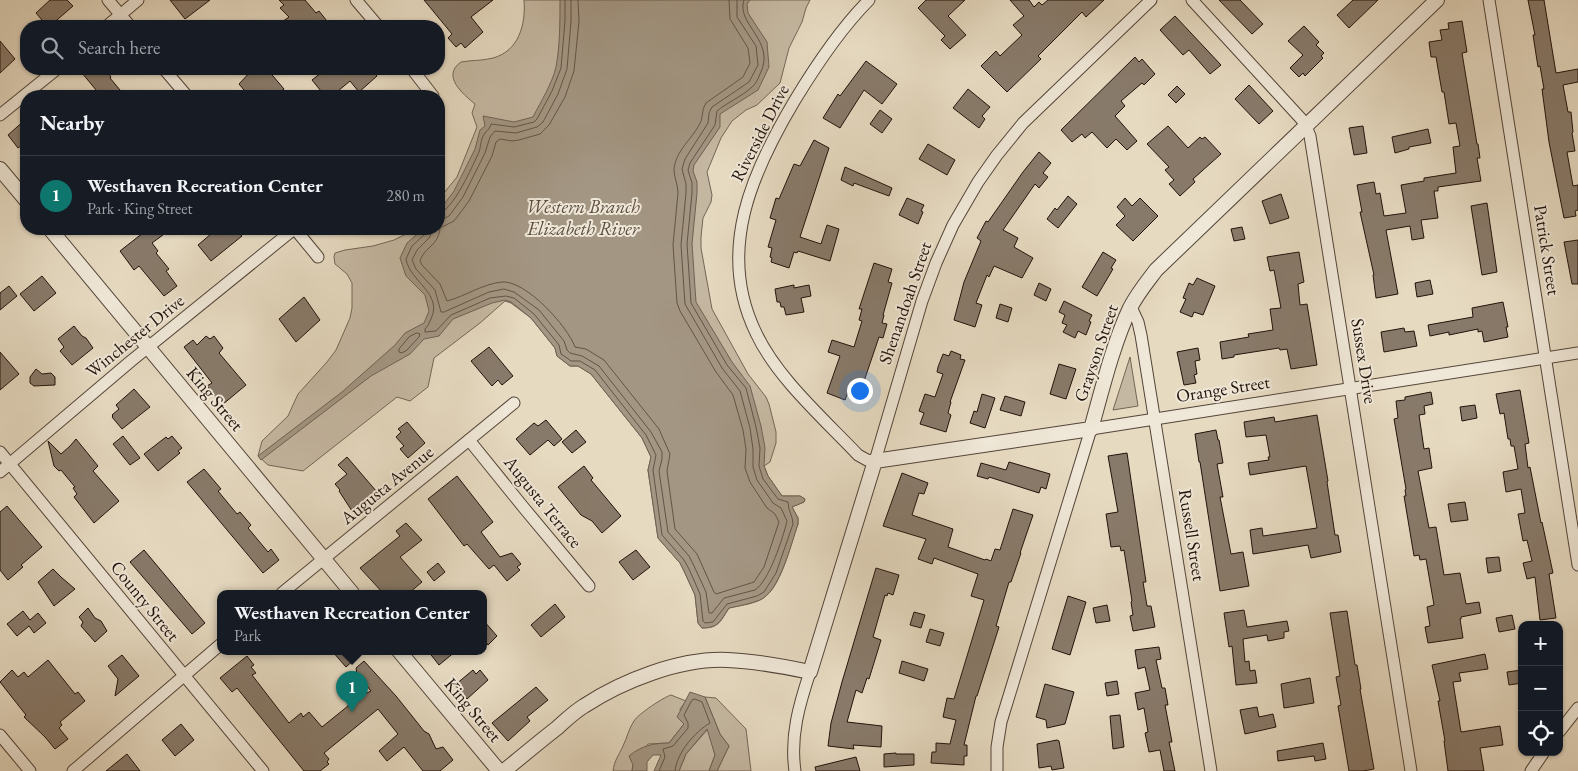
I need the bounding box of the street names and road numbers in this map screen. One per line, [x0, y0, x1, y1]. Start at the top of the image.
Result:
street label: Riverside Drive [725, 80, 794, 185]
street label: Patrick Street [1529, 203, 1566, 297]
street label: Shenandoah Street [873, 238, 936, 367]
street label: Winchester Drive [81, 289, 189, 382]
street label: Grayson Street [1068, 301, 1123, 405]
street label: Sussex Drive [1346, 317, 1383, 405]
street label: King Street [182, 362, 249, 436]
street label: Orange Street [1174, 370, 1272, 407]
street label: Augusta Avenue [335, 440, 438, 530]
street label: Augusta Terrace [499, 450, 588, 552]
street label: Russell Street [1174, 487, 1211, 583]
street label: County Street [106, 556, 185, 646]
street label: King Street [440, 673, 507, 747]

